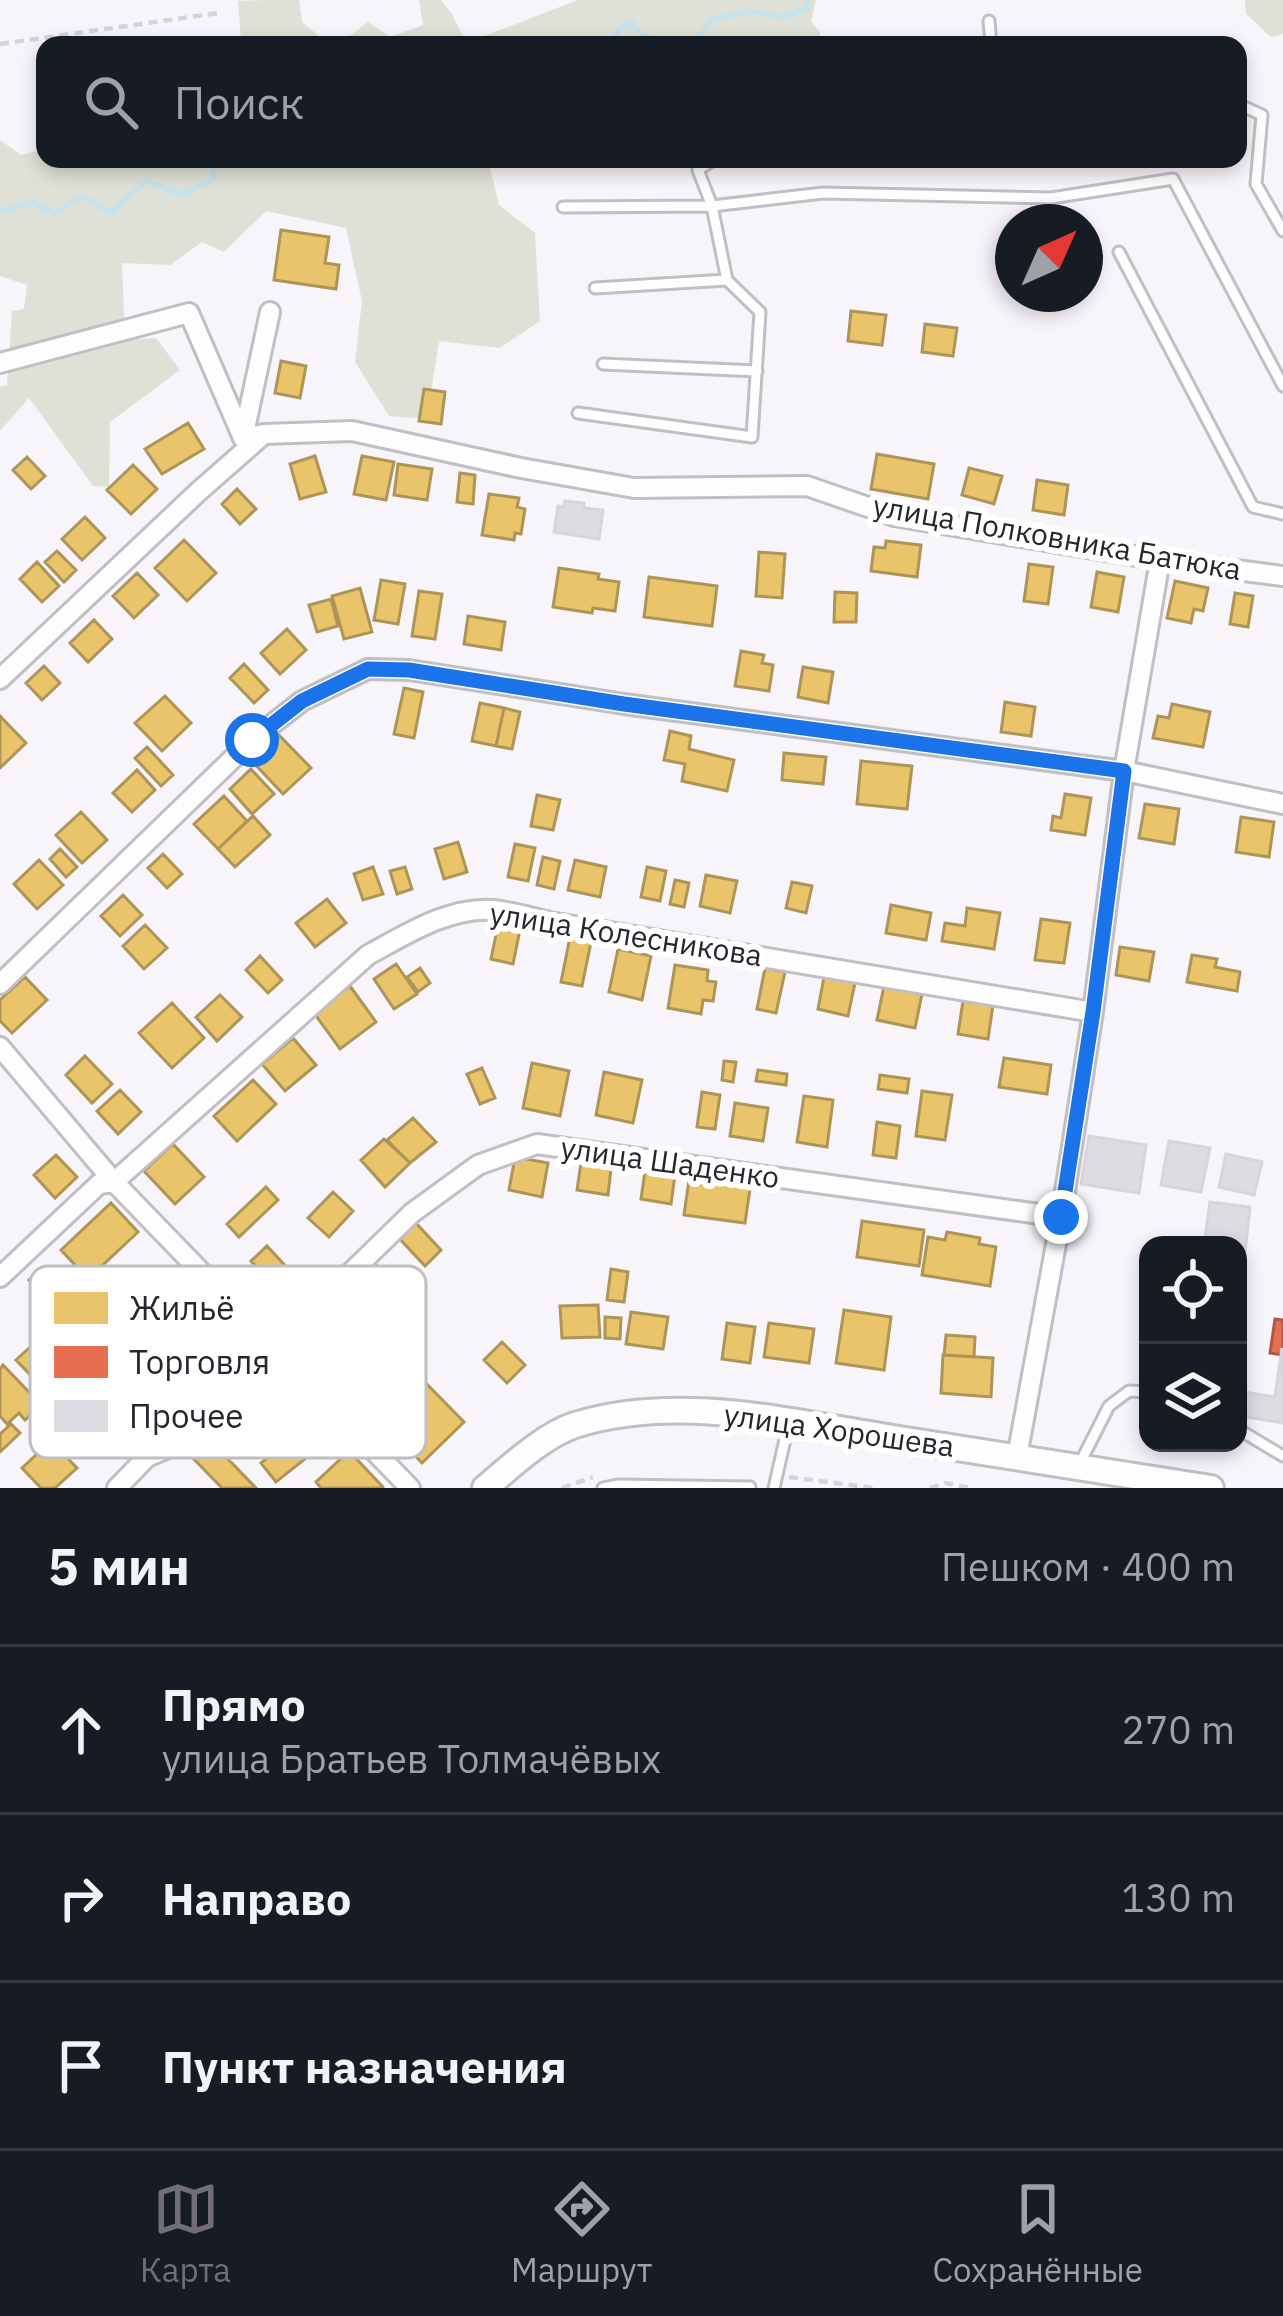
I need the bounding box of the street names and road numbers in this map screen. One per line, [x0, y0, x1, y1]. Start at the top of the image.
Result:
street label: улица Полковника Батюка [870, 485, 1244, 588]
street label: улица Колесникова [487, 893, 765, 974]
street label: улица Шаденко [558, 1127, 782, 1196]
street label: улица Хорошева [722, 1394, 957, 1465]

